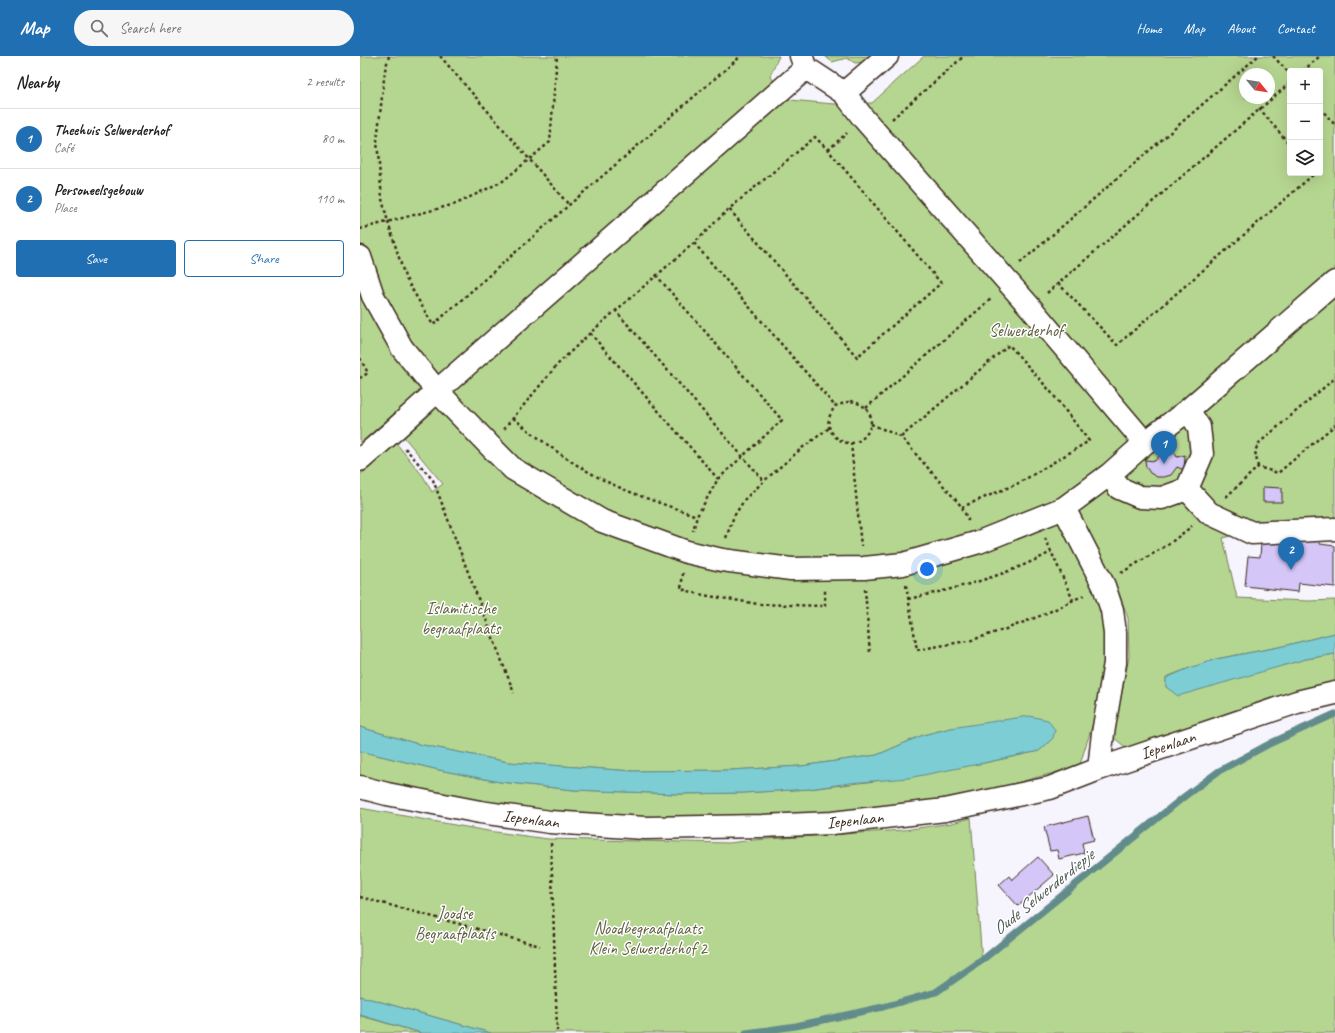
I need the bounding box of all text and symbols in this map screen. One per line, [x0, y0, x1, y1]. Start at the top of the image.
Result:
search box [74, 10, 354, 46]
text: Map [20, 16, 50, 40]
icon: search [88, 17, 110, 39]
text: Search here [120, 19, 181, 38]
text: Home [1136, 20, 1162, 37]
text: Map [1184, 20, 1205, 37]
text: About [1227, 20, 1255, 37]
text: Contact [1277, 20, 1315, 37]
north arrow [1239, 68, 1275, 104]
map controls [1287, 68, 1323, 176]
button: + [1287, 68, 1323, 104]
text: Nearby [16, 72, 59, 93]
text: 2 results [306, 74, 344, 90]
button: − [1287, 104, 1323, 140]
text: Theehuis Selwerderhof [54, 121, 169, 140]
text: 1 [26, 131, 32, 147]
text: 80 m [322, 131, 344, 147]
text: Café [54, 140, 74, 156]
button: layers [1287, 140, 1323, 176]
text: Personeelsgebouw [54, 181, 143, 200]
text: 2 [26, 191, 32, 207]
text: 110 m [316, 191, 344, 207]
text: Place [54, 200, 77, 216]
button: Save [16, 240, 176, 277]
button: Share [184, 240, 344, 277]
park label: Selwerderhof [989, 320, 1067, 341]
pin: 1 [1151, 431, 1177, 464]
pin: 2 [1278, 537, 1304, 570]
your location [917, 559, 937, 579]
park label: Islamitische begraafplaats [422, 598, 502, 639]
street label: Iepenlaan [1138, 725, 1199, 764]
street label: Iepenlaan [502, 805, 562, 833]
street label: Iepenlaan [826, 806, 886, 833]
water label: Oude Selwerderdiepje [988, 842, 1101, 940]
park label: Joodse Begraafplaats [415, 903, 497, 944]
park label: Noodbegraafplaats Klein Selwerderhof 2 [589, 918, 708, 959]

